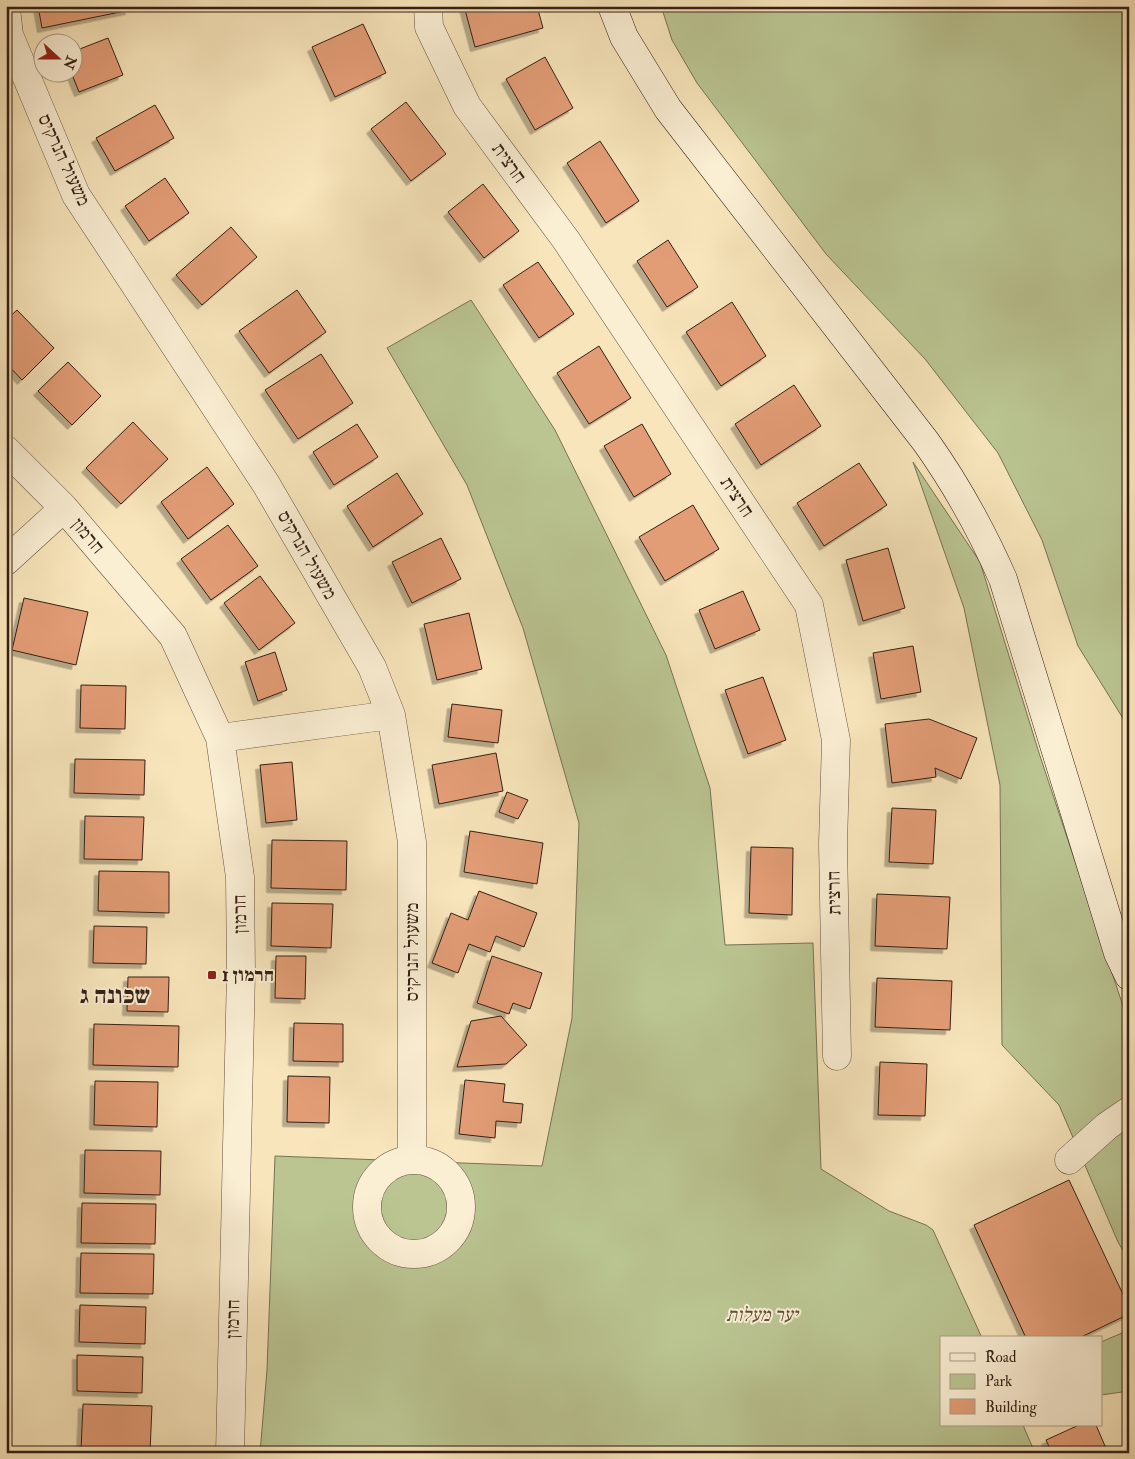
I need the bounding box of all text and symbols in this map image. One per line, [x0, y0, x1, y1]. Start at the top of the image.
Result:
north arrow [32, 32, 82, 82]
text: N [59, 53, 80, 72]
street label: משעול הנרקיס [32, 110, 96, 210]
street label: חרצית [486, 138, 532, 188]
street label: חרצית [715, 472, 759, 522]
street label: משעול הנרקיס [272, 506, 342, 604]
street label: חרמון [66, 513, 110, 559]
street label: חרצית [822, 871, 846, 915]
street label: חרמון [228, 894, 252, 934]
street label: משעול הנרקיס [400, 903, 424, 1001]
place label: חרמון 1 [222, 963, 274, 987]
marker: חרמון 1 [206, 969, 218, 981]
district label: שכונה ג [80, 980, 150, 1011]
street label: חרמון [221, 1299, 245, 1339]
park label: יער מעלות [726, 1303, 800, 1327]
legend [940, 1336, 1102, 1426]
text: Road [985, 1348, 1017, 1367]
text: Park [985, 1372, 1012, 1391]
text: Building [985, 1398, 1037, 1417]

